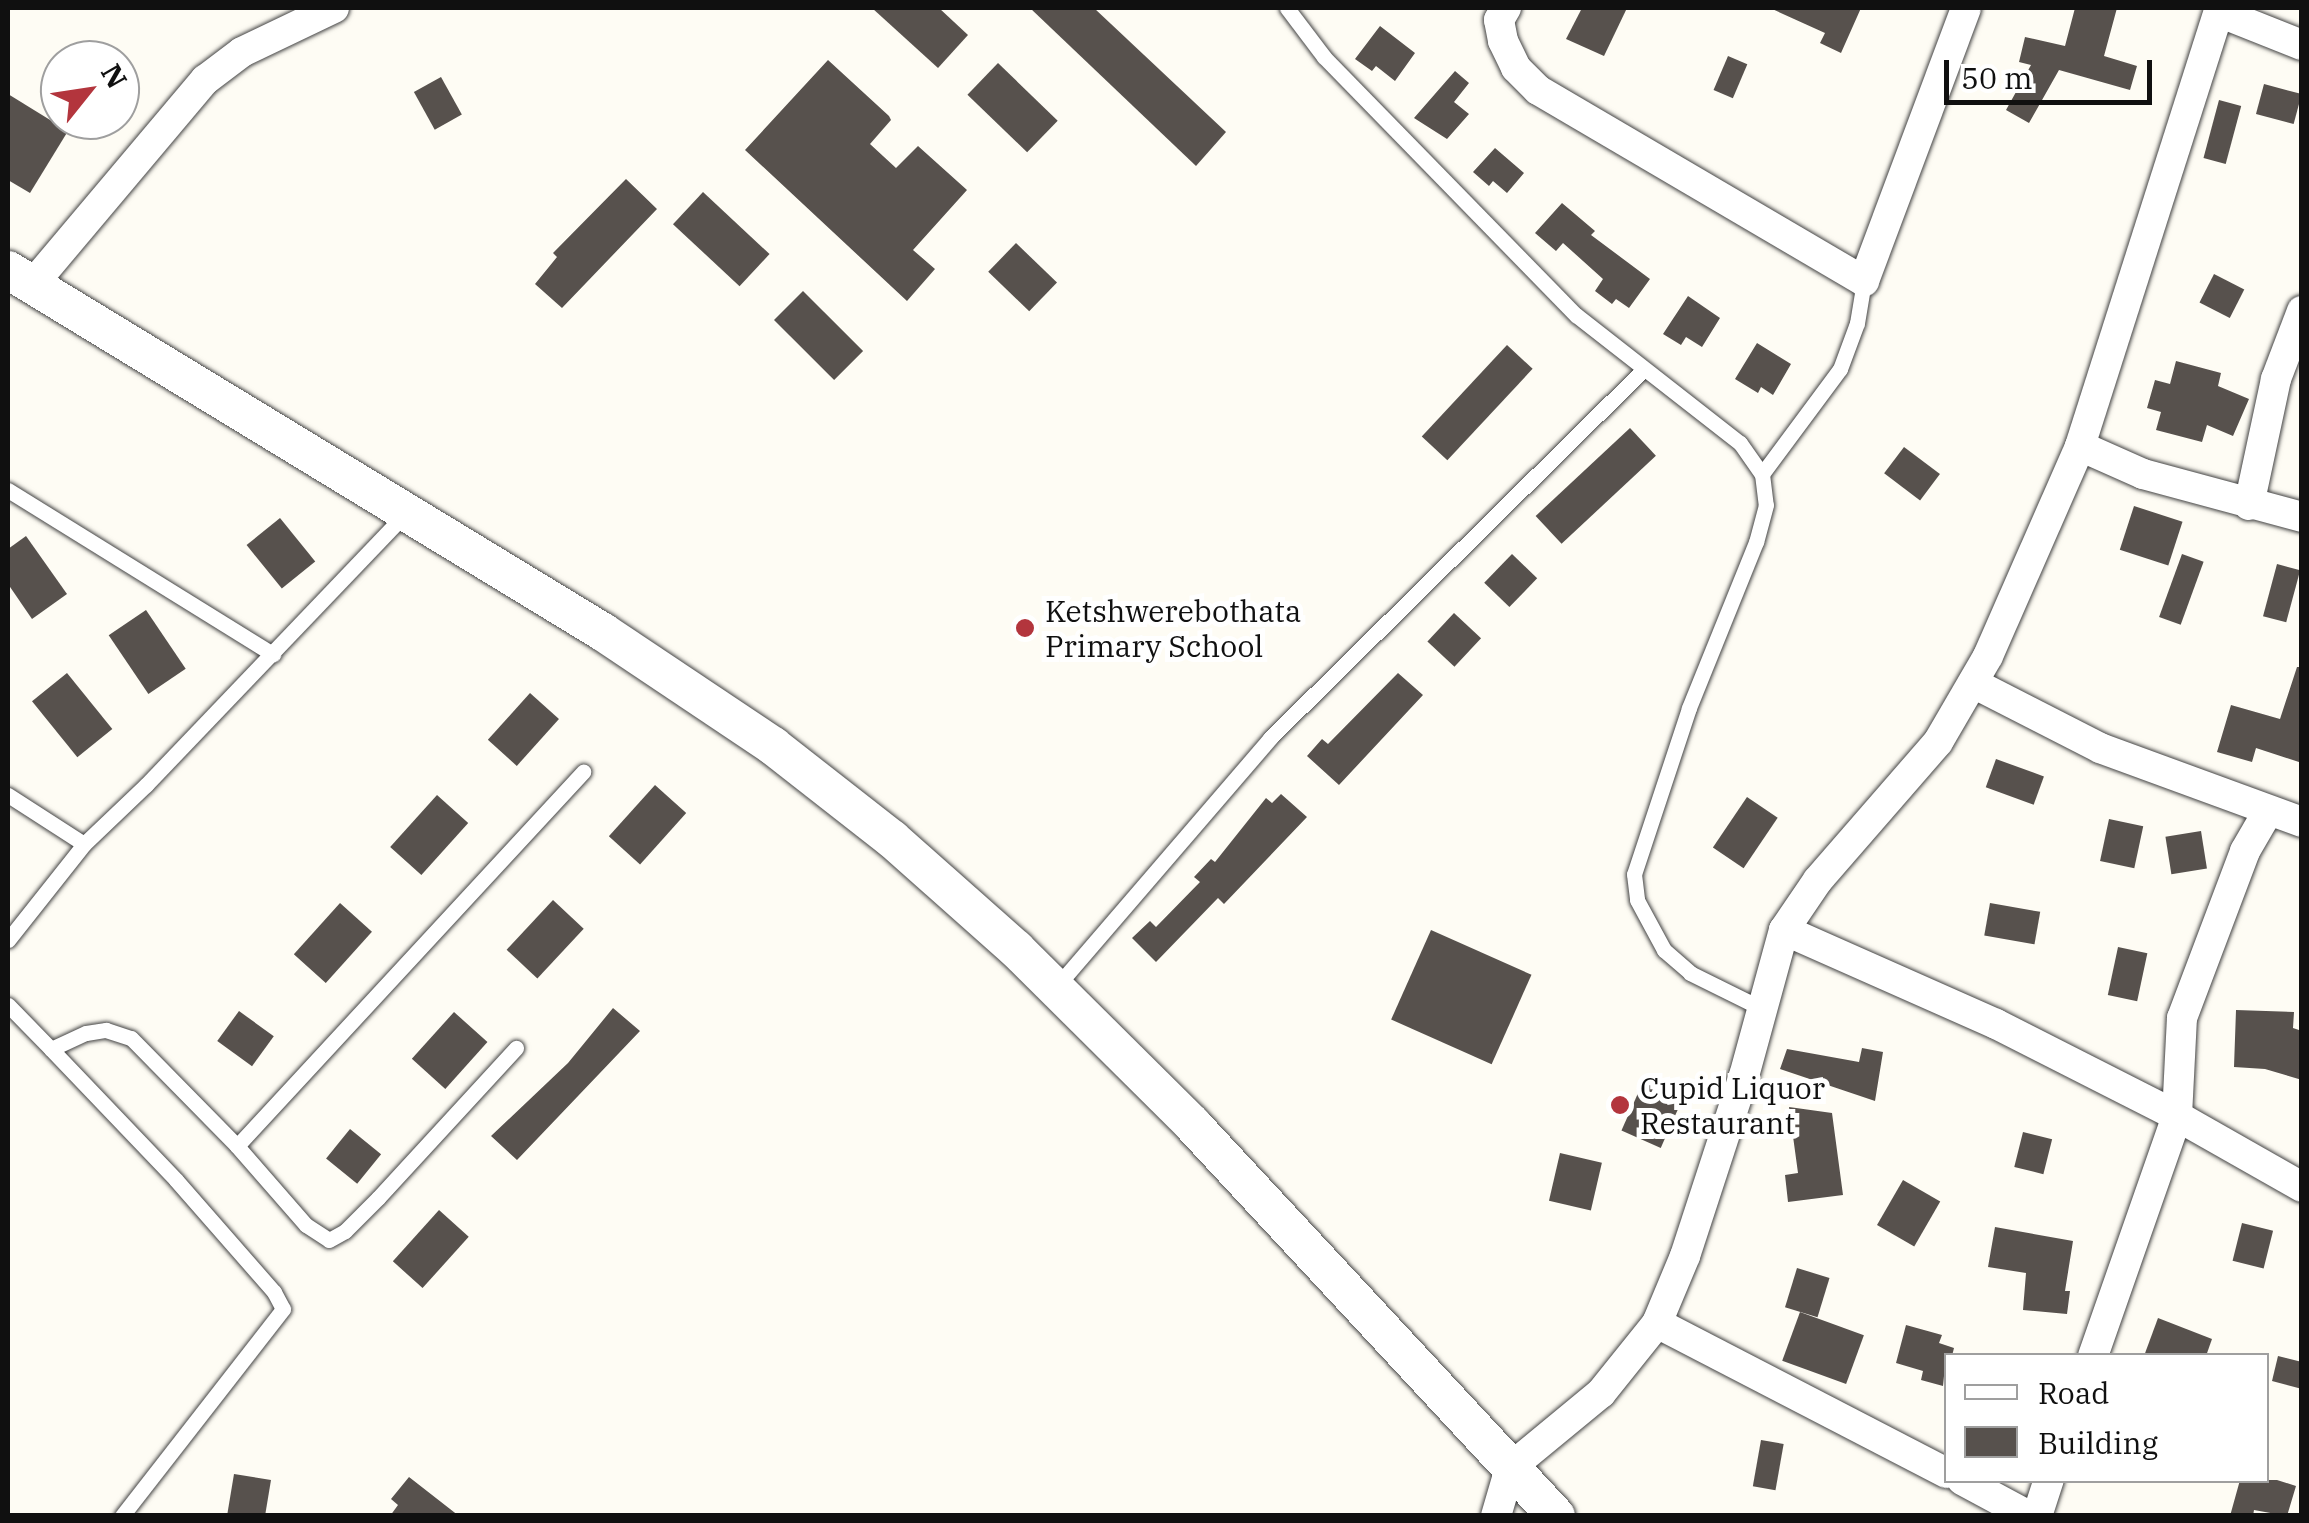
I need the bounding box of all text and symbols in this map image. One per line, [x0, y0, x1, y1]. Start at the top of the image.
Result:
north arrow [40, 40, 140, 140]
scale bar [1949, 40, 2156, 102]
text: N [93, 57, 136, 95]
text: 50 m [1961, 58, 2033, 97]
place label: Ketshwerebothata Primary School [1045, 593, 1301, 664]
marker: Ketshwerebothata Primary School [1014, 617, 1036, 639]
place label: Cupid Liquor Restaurant [1640, 1070, 1825, 1140]
marker: Cupid Liquor Restaurant [1609, 1094, 1631, 1116]
legend [1944, 1353, 2269, 1483]
text: Road [2038, 1373, 2110, 1412]
text: Building [2038, 1423, 2158, 1462]

